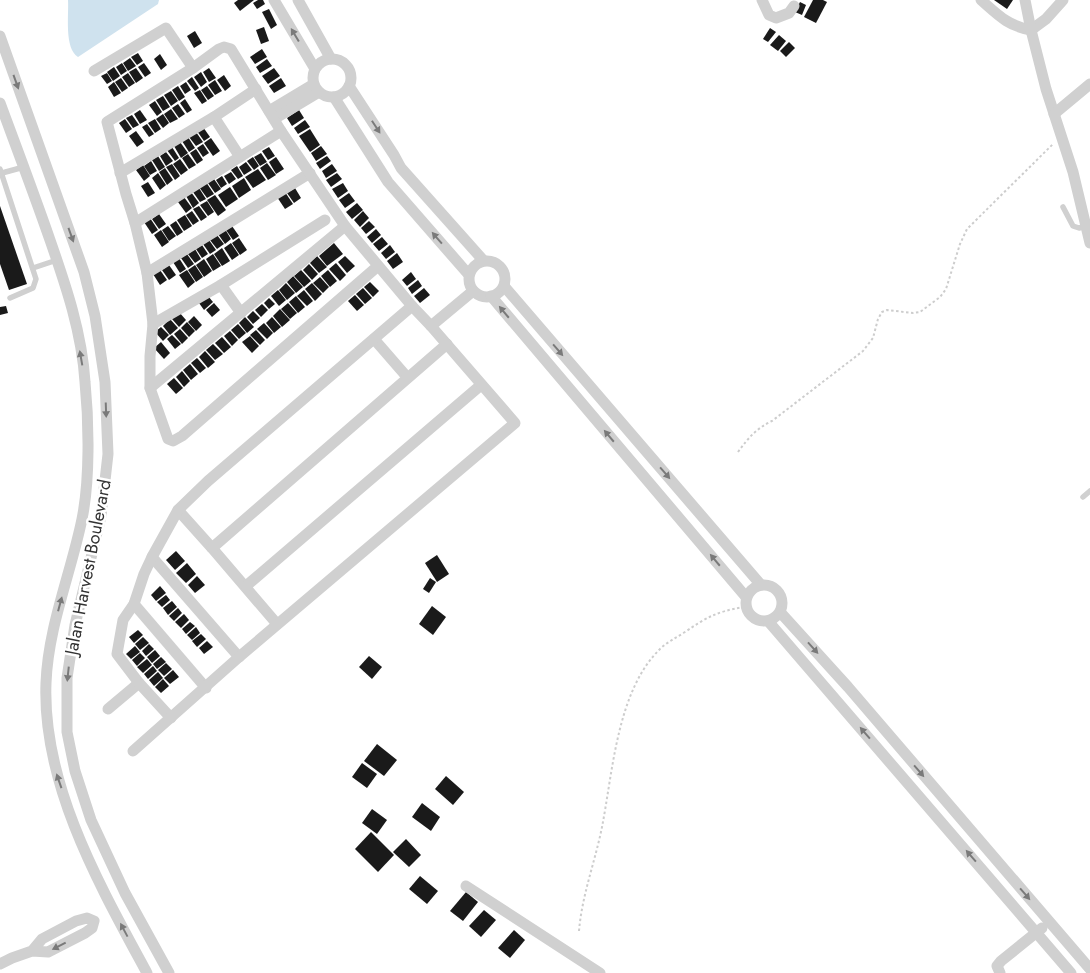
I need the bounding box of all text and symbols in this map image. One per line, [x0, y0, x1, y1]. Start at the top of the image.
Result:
one-way arrow [290, 28, 299, 41]
one-way arrow [12, 75, 20, 90]
one-way arrow [371, 121, 381, 134]
one-way arrow [67, 228, 75, 243]
one-way arrow [431, 231, 442, 244]
one-way arrow [499, 306, 510, 319]
one-way arrow [553, 343, 564, 356]
one-way arrow [77, 349, 85, 365]
one-way arrow [103, 403, 111, 419]
one-way arrow [604, 429, 615, 442]
one-way arrow [659, 466, 670, 479]
street label: Jalan Harvest Boulevard [58, 477, 118, 659]
one-way arrow [709, 553, 720, 566]
one-way arrow [56, 597, 64, 612]
one-way arrow [807, 641, 819, 653]
one-way arrow [64, 666, 72, 682]
one-way arrow [860, 727, 871, 739]
one-way arrow [914, 764, 925, 777]
one-way arrow [55, 774, 62, 789]
one-way arrow [966, 850, 977, 862]
one-way arrow [1019, 887, 1031, 899]
one-way arrow [120, 923, 128, 937]
one-way arrow [51, 942, 66, 950]

